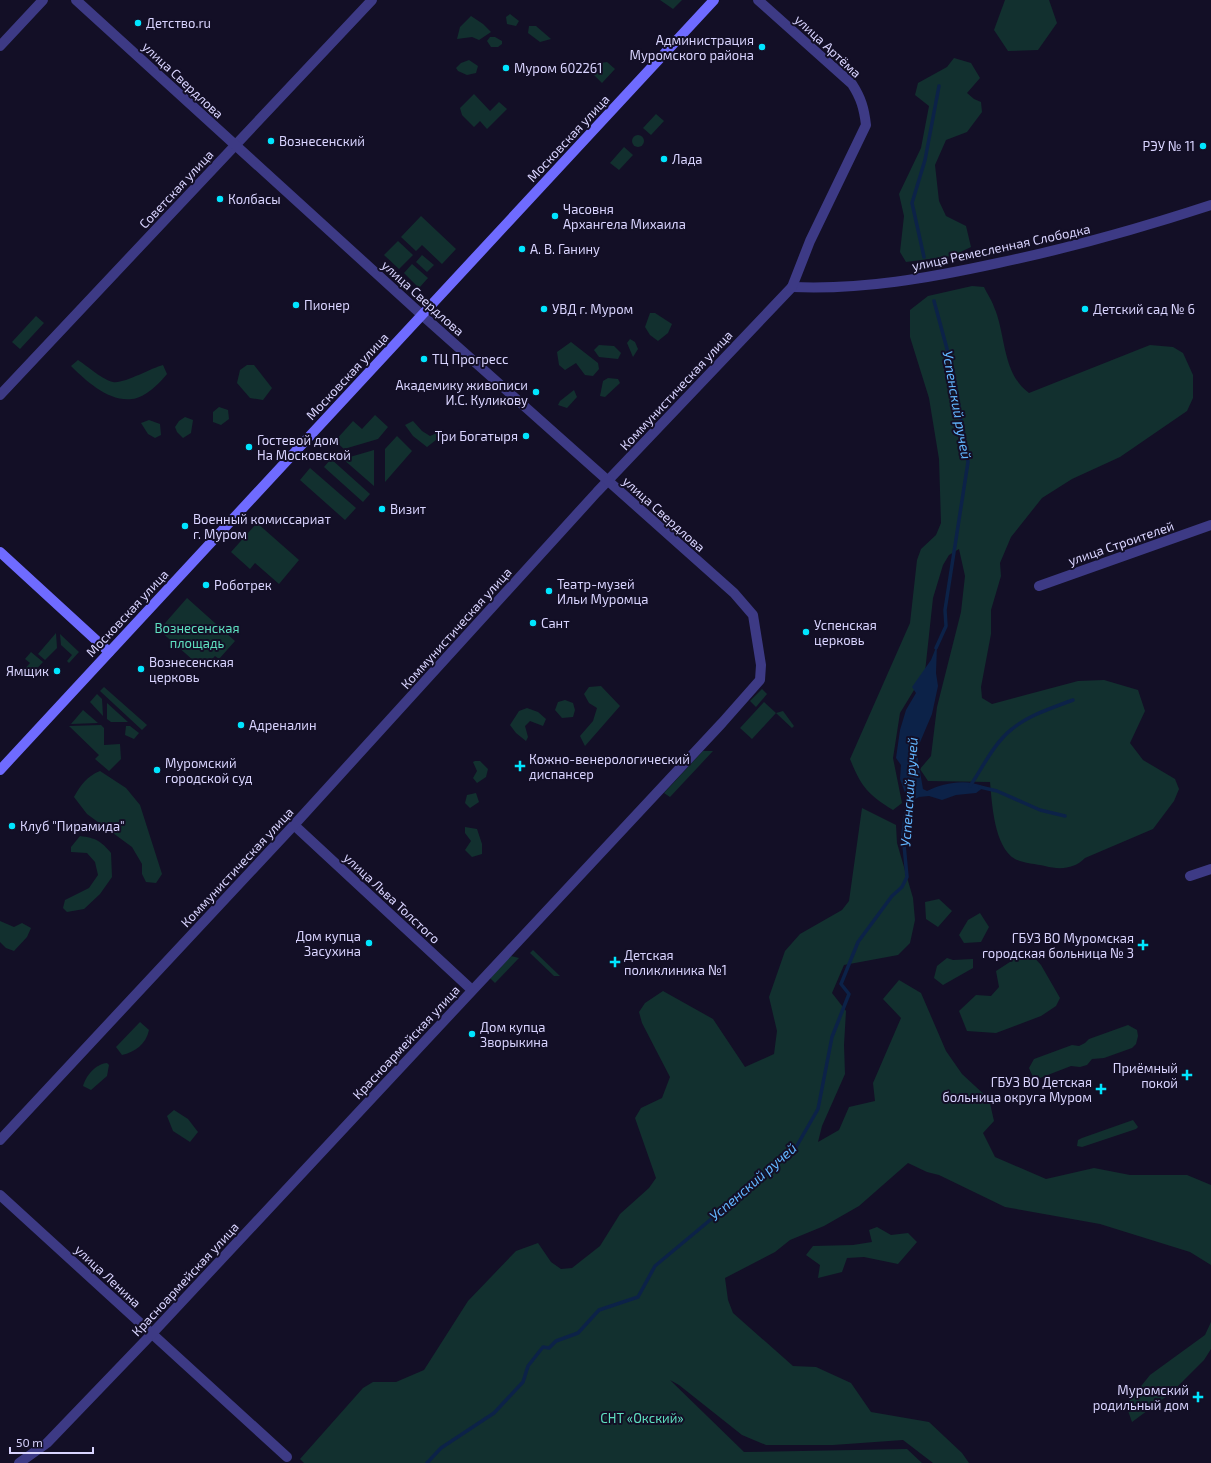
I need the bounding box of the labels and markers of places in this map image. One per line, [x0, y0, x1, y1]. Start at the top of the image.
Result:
place label: Детство.ru [146, 15, 211, 31]
marker: Детство.ru [133, 18, 143, 28]
place label: Администрация Муромского района [629, 32, 754, 63]
marker: Администрация Муромского района [757, 42, 767, 52]
place label: Муром 602261 [514, 60, 602, 76]
marker: Муром 602261 [501, 63, 511, 73]
place label: Вознесенский [279, 133, 365, 149]
marker: Вознесенский [266, 136, 276, 146]
place label: РЭУ № 11 [1143, 138, 1195, 154]
marker: РЭУ № 11 [1198, 141, 1208, 151]
place label: Лада [672, 151, 702, 167]
marker: Лада [659, 154, 669, 164]
place label: Колбасы [228, 191, 281, 207]
marker: Колбасы [215, 194, 225, 204]
place label: Часовня Архангела Михаила [563, 201, 686, 232]
marker: Часовня Архангела Михаила [550, 211, 560, 221]
place label: А. В. Ганину [530, 241, 600, 257]
marker: А. В. Ганину [517, 244, 527, 254]
place label: Пионер [304, 297, 350, 313]
marker: Пионер [291, 300, 301, 310]
place label: УВД г. Муром [552, 301, 633, 317]
place label: Детский сад № 6 [1093, 301, 1195, 317]
marker: УВД г. Муром [539, 304, 549, 314]
marker: Детский сад № 6 [1080, 304, 1090, 314]
place label: ТЦ Прогресс [432, 351, 508, 367]
marker: ТЦ Прогресс [419, 354, 429, 364]
place label: Академику живописи И.С. Куликову [395, 377, 528, 408]
marker: Академику живописи И.С. Куликову [531, 387, 541, 397]
place label: Три Богатыря [435, 428, 518, 444]
marker: Три Богатыря [521, 431, 531, 441]
place label: Гостевой дом На Московской [257, 432, 351, 463]
marker: Гостевой дом На Московской [244, 442, 254, 452]
place label: Визит [390, 501, 427, 517]
marker: Визит [377, 504, 387, 514]
place label: Военный комиссариат г. Муром [193, 511, 331, 542]
marker: Военный комиссариат г. Муром [180, 521, 190, 531]
place label: Театр-музей Ильи Муромца [557, 576, 648, 607]
place label: Роботрек [214, 577, 272, 593]
marker: Роботрек [201, 580, 211, 590]
marker: Театр-музей Ильи Муромца [544, 586, 554, 596]
place label: Сант [541, 615, 570, 631]
place label: Успенская церковь [814, 617, 877, 648]
marker: Сант [528, 618, 538, 628]
marker: Успенская церковь [801, 627, 811, 637]
place label: Вознесенская церковь [149, 654, 234, 685]
place label: Ямщик [6, 663, 49, 679]
marker: Вознесенская церковь [136, 664, 146, 674]
marker: Ямщик [52, 666, 62, 676]
place label: Адреналин [249, 717, 317, 733]
marker: Адреналин [236, 720, 246, 730]
place label: Кожно-венерологический диспансер [529, 751, 690, 782]
place label: Муромский городской суд [165, 755, 253, 786]
marker: Кожно-венерологический диспансер [514, 760, 526, 772]
marker: Муромский городской суд [152, 765, 162, 775]
place label: Клуб "Пирамида" [20, 818, 125, 834]
marker: Клуб "Пирамида" [7, 821, 17, 831]
place label: Дом купца Засухина [296, 928, 361, 959]
place label: ГБУЗ ВО Муромская городская больница № 3 [982, 930, 1134, 961]
marker: Дом купца Засухина [364, 938, 374, 948]
marker: ГБУЗ ВО Муромская городская больница № 3 [1137, 939, 1149, 951]
place label: Детская поликлиника №1 [624, 947, 727, 978]
marker: Детская поликлиника №1 [609, 956, 621, 968]
place label: Дом купца Зворыкина [480, 1019, 548, 1050]
marker: Дом купца Зворыкина [467, 1029, 477, 1039]
place label: Приёмный покой [1113, 1060, 1178, 1091]
marker: Приёмный покой [1181, 1069, 1193, 1081]
place label: ГБУЗ ВО Детская больница округа Муром [942, 1074, 1092, 1105]
marker: ГБУЗ ВО Детская больница округа Муром [1095, 1083, 1107, 1095]
place label: Муромский родильный дом [1093, 1382, 1189, 1413]
marker: Муромский родильный дом [1192, 1391, 1204, 1403]

